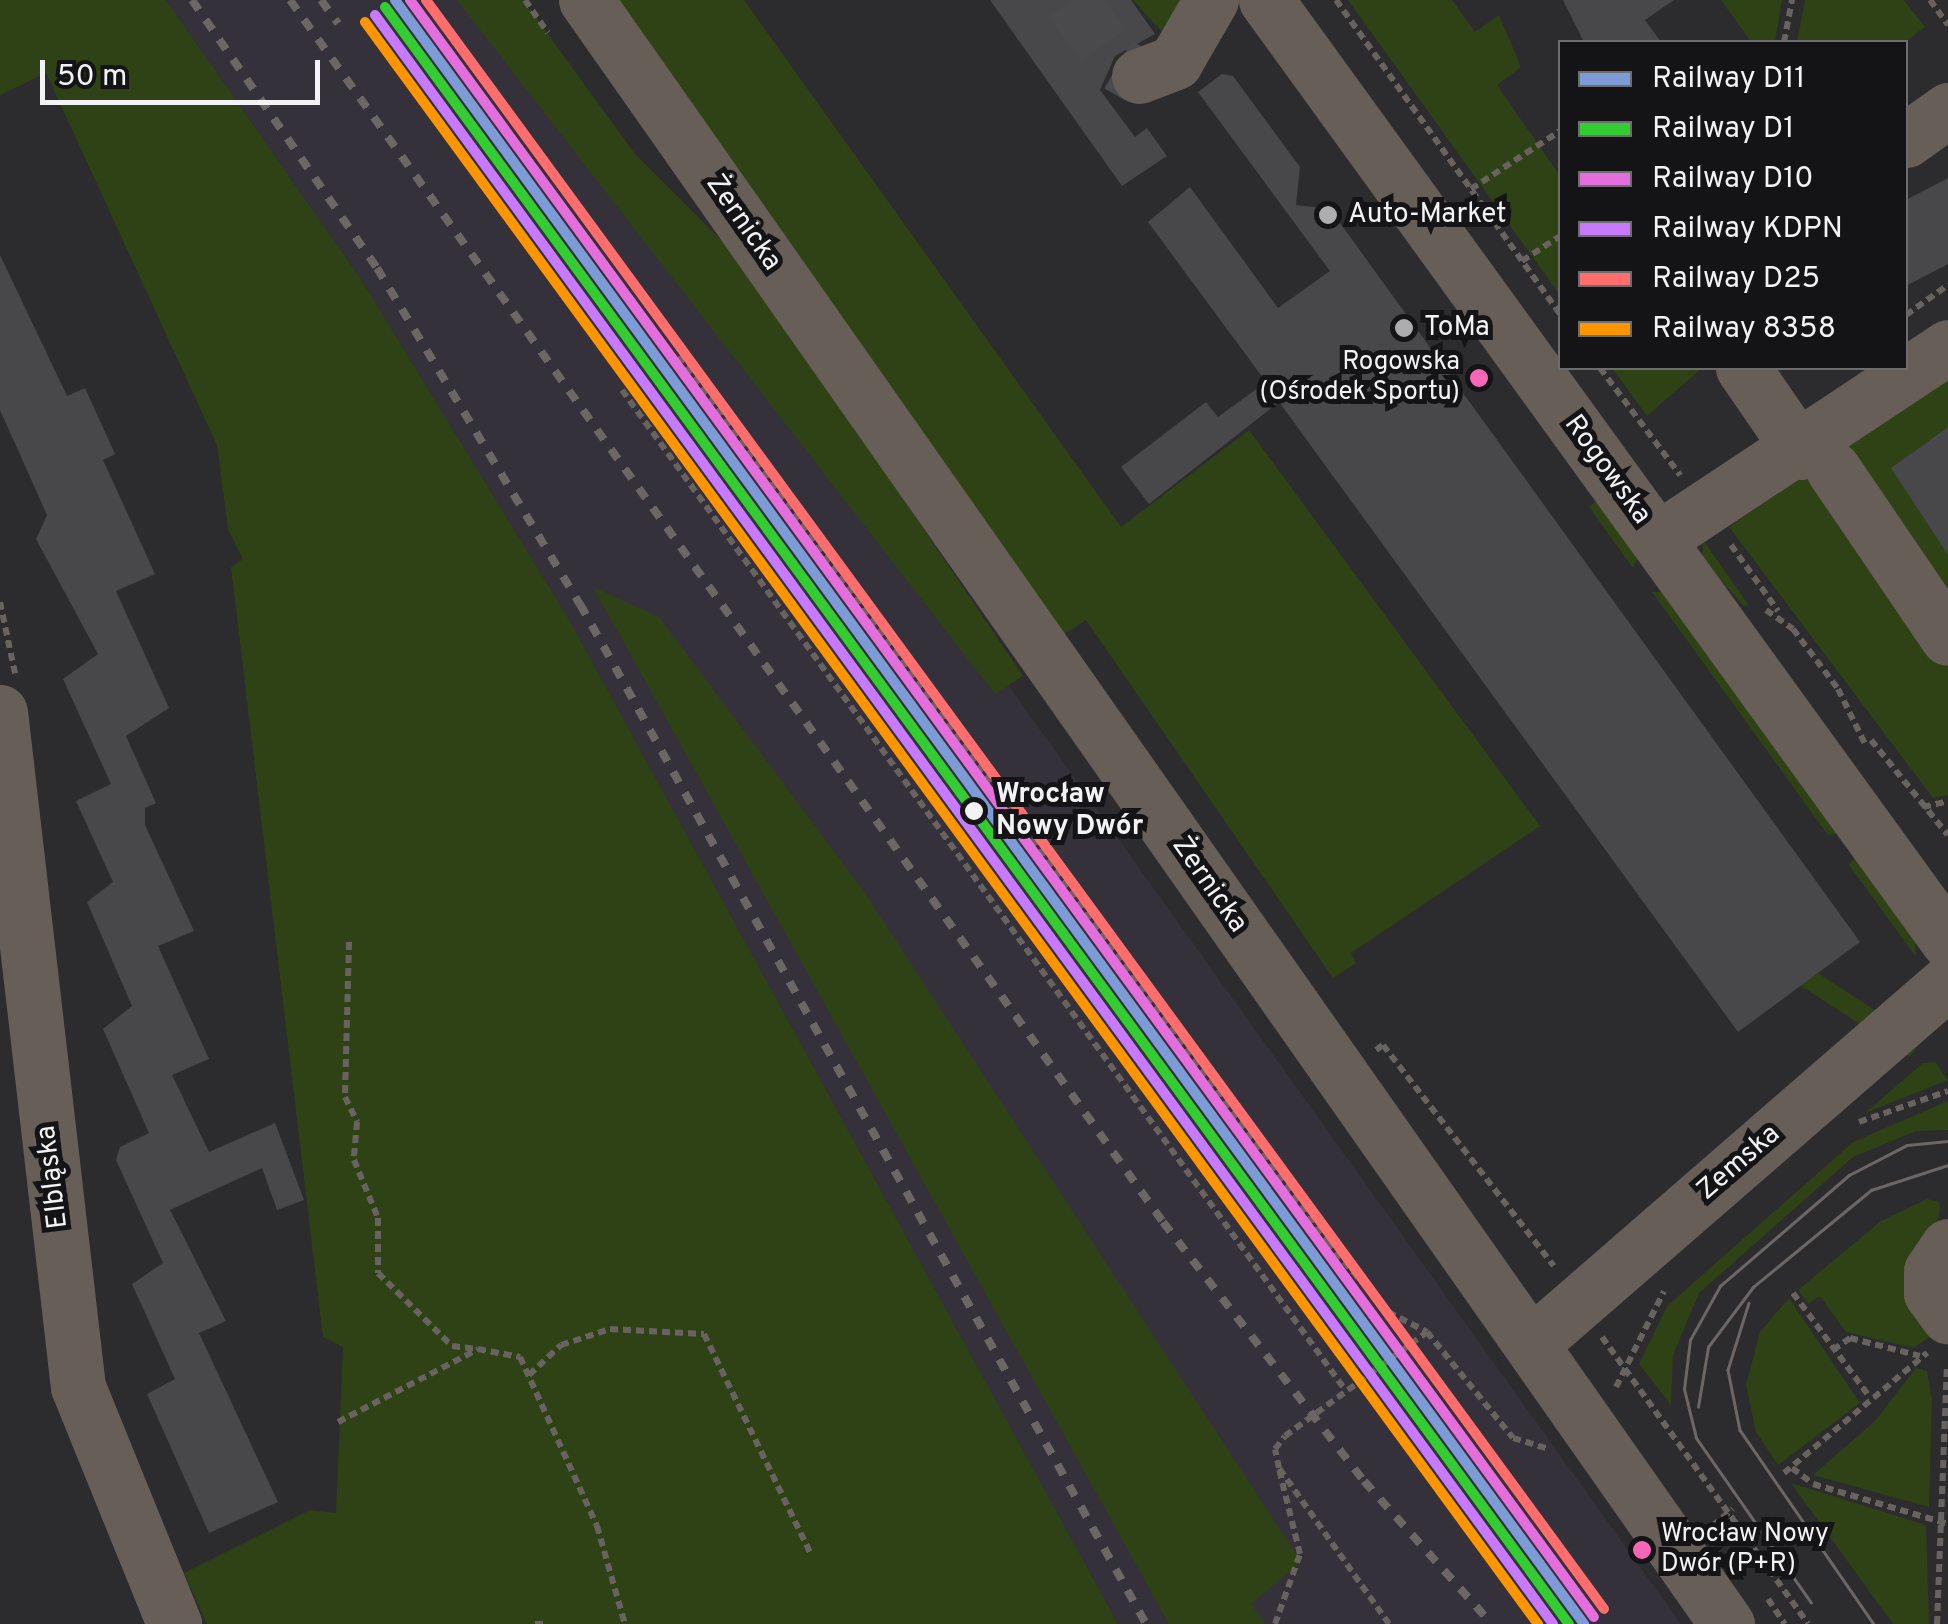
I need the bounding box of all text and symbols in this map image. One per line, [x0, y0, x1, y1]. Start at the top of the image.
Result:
scale bar [45, 40, 325, 102]
legend [1558, 40, 1908, 370]
text: 50 m [57, 59, 127, 96]
text: Railway D11 [1652, 61, 1806, 98]
text: Railway D1 [1652, 111, 1794, 148]
text: Railway D10 [1652, 161, 1814, 198]
street label: Żernicka [698, 169, 788, 277]
place label: Auto-Market [1348, 198, 1507, 232]
marker: Auto-Market [1317, 204, 1339, 226]
text: Railway KDPN [1652, 211, 1843, 248]
text: Railway D25 [1652, 261, 1820, 298]
place label: ToMa [1424, 311, 1490, 345]
text: Railway 8358 [1652, 311, 1836, 348]
marker: ToMa [1393, 317, 1415, 339]
place label: Rogowska (Ośrodek Sportu) [1259, 347, 1460, 408]
marker: Rogowska (Ośrodek Sportu) [1469, 368, 1489, 388]
street label: Rogowska [1556, 409, 1658, 531]
place label: Wrocław Nowy Dwór [996, 778, 1143, 844]
marker: Wrocław Nowy Dwór [961, 798, 987, 824]
street label: Żernicka [1164, 831, 1254, 939]
street label: Zemska [1691, 1118, 1787, 1208]
street label: Elbląska [30, 1123, 76, 1231]
place label: Wrocław Nowy Dwór (P+R) [1661, 1519, 1829, 1580]
marker: Wrocław Nowy Dwór (P+R) [1632, 1540, 1652, 1560]

